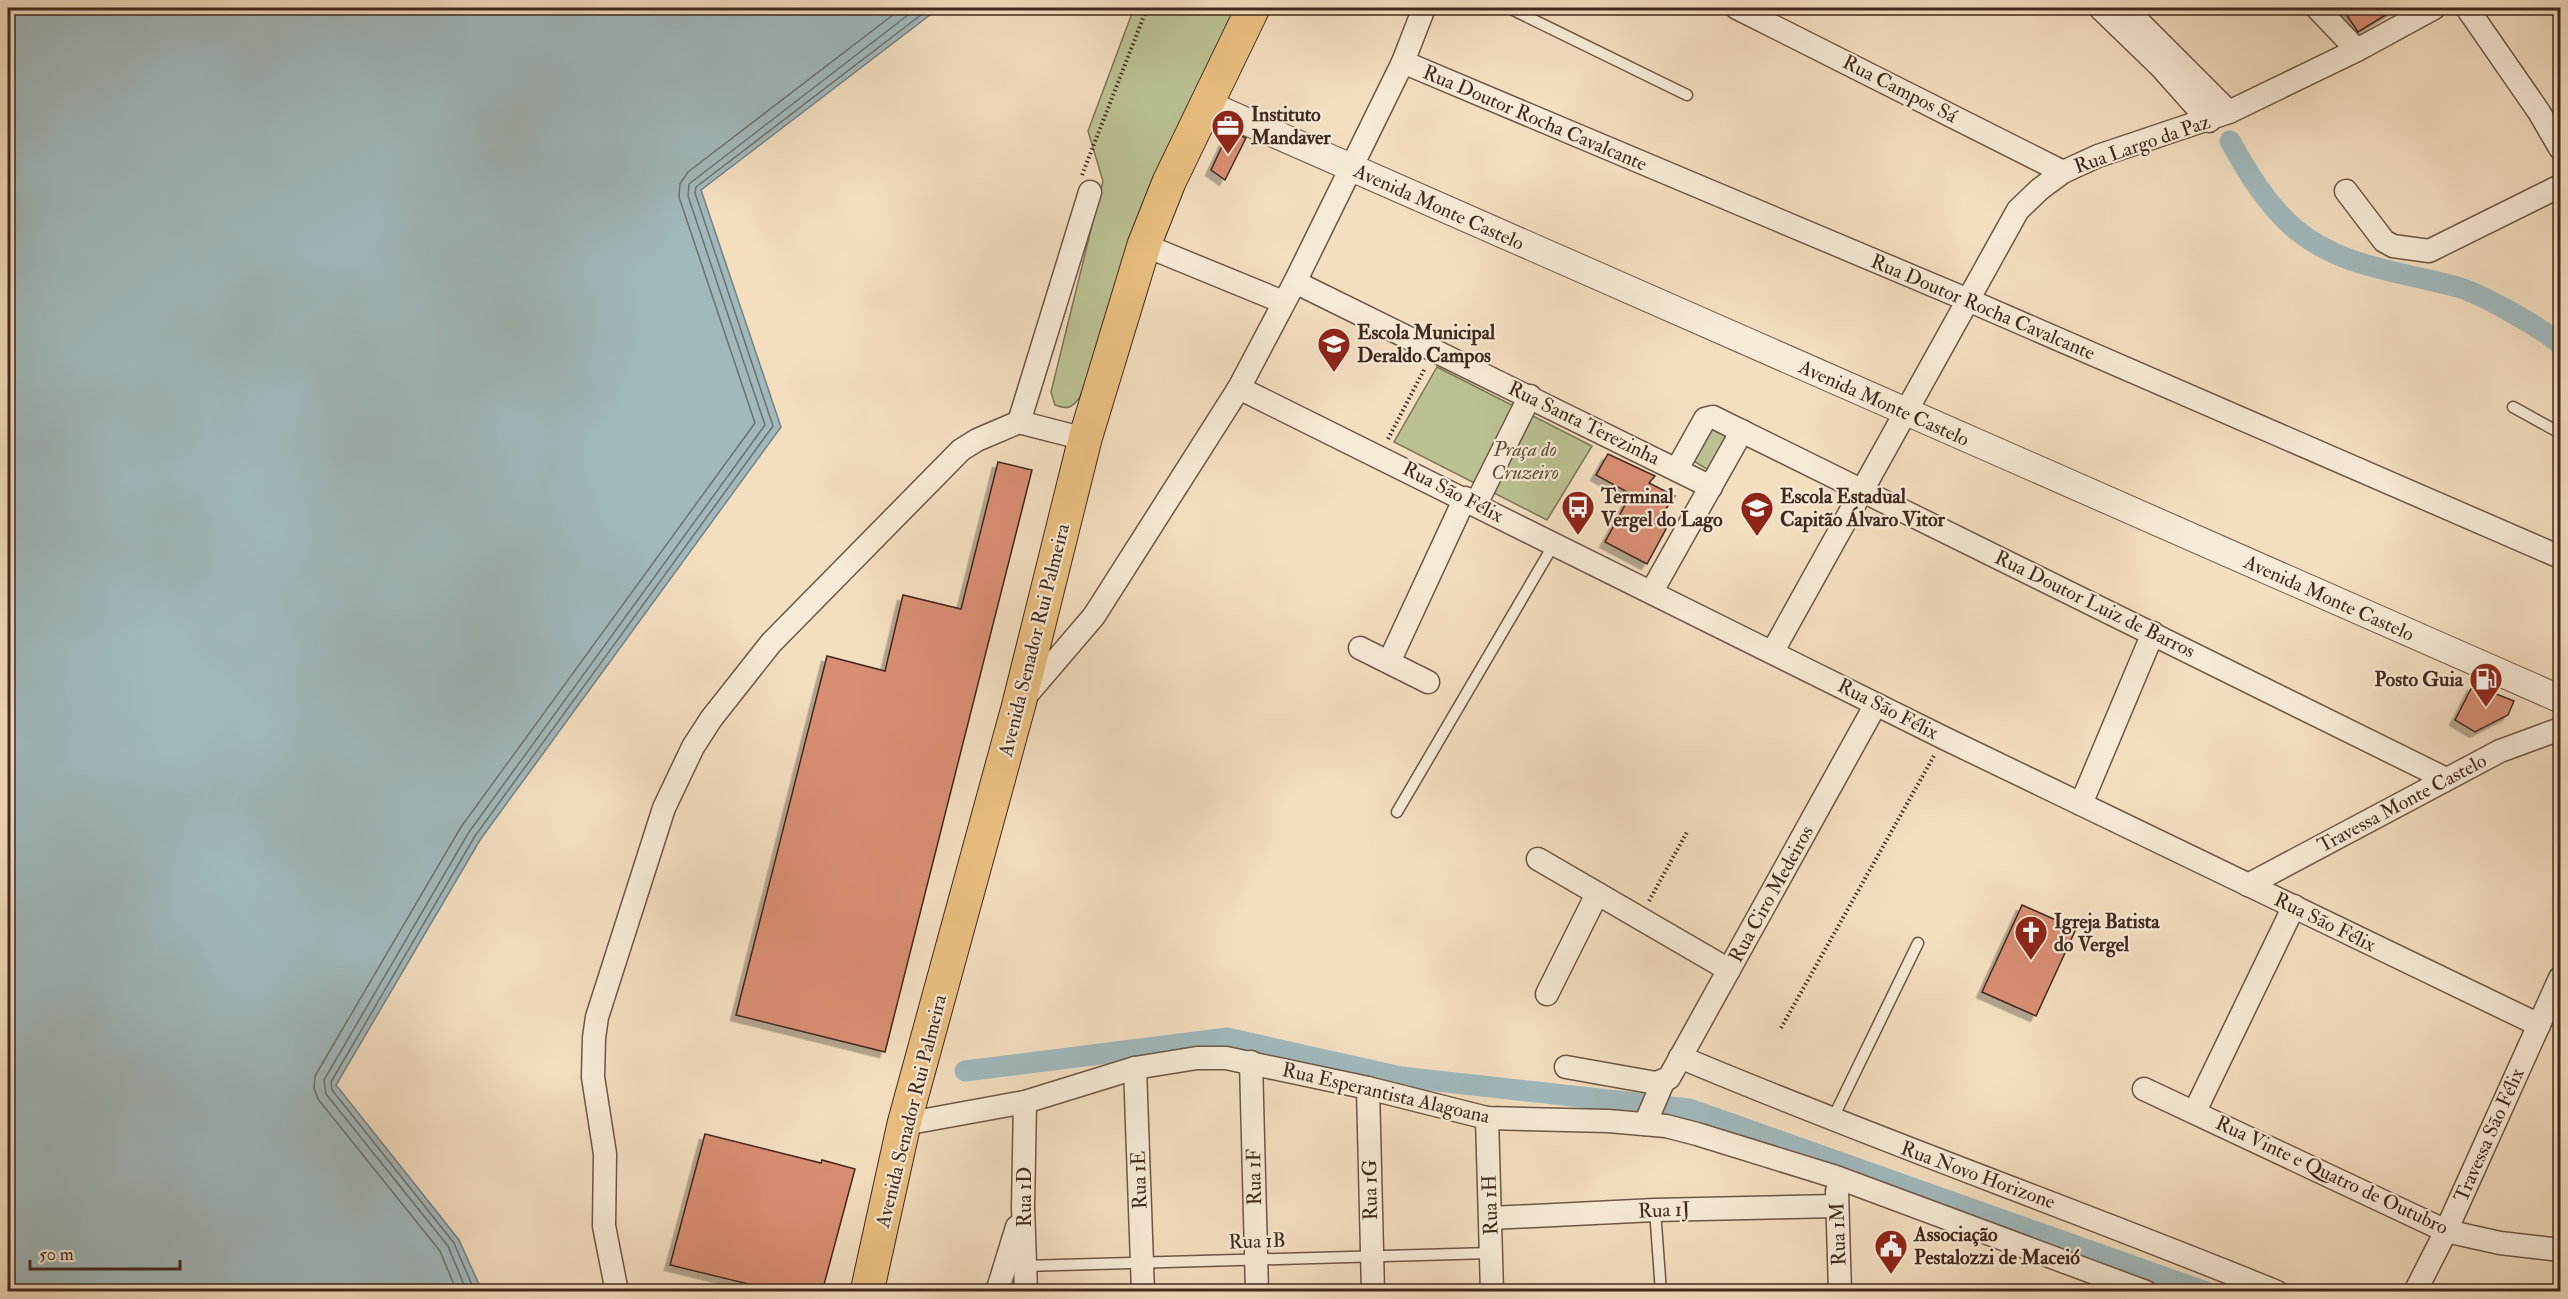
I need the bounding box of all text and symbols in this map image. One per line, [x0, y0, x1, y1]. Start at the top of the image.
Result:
street label: Rua Campos Sá [1838, 49, 1962, 130]
street label: Rua Doutor Rocha Cavalcante [1419, 59, 1651, 177]
place label: Instituto Mandaver [1250, 102, 1331, 150]
office icon: Instituto Mandaver [1210, 108, 1246, 155]
street label: Rua Largo da Paz [2071, 109, 2214, 179]
street label: Avenida Monte Castelo [1349, 158, 1528, 256]
street label: Rua Doutor Rocha Cavalcante [1867, 248, 2099, 366]
place label: Escola Municipal Deraldo Campos [1357, 320, 1496, 369]
school or university icon: Escola Municipal Deraldo Campos [1316, 326, 1352, 373]
street label: Avenida Monte Castelo [1794, 354, 1973, 452]
street label: Rua Santa Terezinha [1504, 375, 1665, 471]
park label: Praça do Cruzeiro [1491, 437, 1559, 485]
street label: Rua São Félix [1398, 456, 1508, 528]
place label: Terminal Vergel do Lago [1600, 484, 1723, 533]
place label: Escola Estadual Capitão Álvaro Vitor [1780, 484, 1946, 533]
bus stop icon: Terminal Vergel do Lago [1560, 489, 1596, 536]
school or university icon: Escola Estadual Capitão Álvaro Vitor [1739, 490, 1775, 537]
street label: Avenida Senador Rui Palmeira [993, 520, 1075, 760]
street label: Rua Doutor Luiz de Barros [1991, 545, 2199, 663]
street label: Avenida Monte Castelo [2239, 549, 2418, 647]
fuel station icon: Posto Guia [2468, 661, 2504, 708]
place label: Posto Guia [2374, 667, 2464, 692]
street label: Rua São Félix [1833, 673, 1943, 745]
street label: Travessa Monte Castelo [2313, 748, 2491, 858]
street label: Rua Ciro Medeiros [1723, 821, 1819, 967]
street label: Rua São Félix [2270, 887, 2380, 957]
place label: Igreja Batista do Vergel [2054, 909, 2160, 958]
church icon: Igreja Batista do Vergel [2013, 914, 2049, 961]
street label: Avenida Senador Rui Palmeira [870, 991, 952, 1231]
street label: Rua Esperantista Alagoana [1280, 1057, 1493, 1130]
street label: Travessa São Félix [2448, 1064, 2530, 1206]
street label: Rua Vinte e Quatro de Outubro [2212, 1110, 2452, 1240]
street label: Rua Novo Horizone [1897, 1135, 2059, 1215]
street label: Rua 1F [1241, 1148, 1267, 1206]
street label: Rua 1E [1125, 1150, 1153, 1210]
street label: Rua 1G [1357, 1159, 1383, 1221]
street label: Rua 1D [1012, 1167, 1037, 1227]
street label: Rua 1H [1476, 1174, 1504, 1236]
street label: Rua 1J [1637, 1197, 1691, 1223]
street label: Rua 1M [1824, 1202, 1852, 1266]
place label: Associação Pestalozzi de Maceió [1913, 1222, 2080, 1270]
street label: Rua 1B [1228, 1228, 1286, 1254]
public building icon: Associação Pestalozzi de Maceió [1873, 1228, 1909, 1275]
scale bar [30, 1233, 180, 1271]
text: 50 m [39, 1243, 74, 1266]

